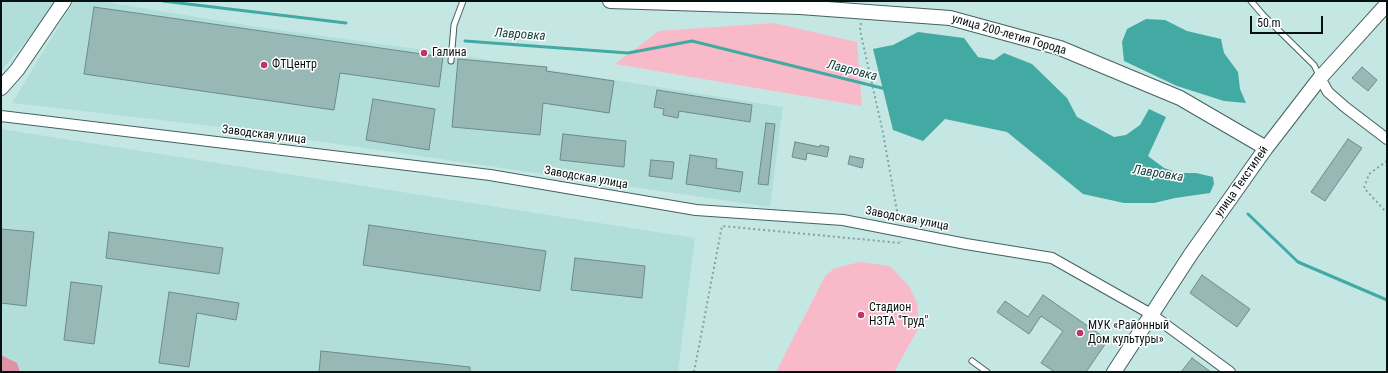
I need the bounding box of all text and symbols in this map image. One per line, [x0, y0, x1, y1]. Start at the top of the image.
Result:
scale bar [1252, 8, 1325, 34]
street label: улица 200-летия Города [950, 12, 1068, 58]
text: 50 m [1257, 16, 1281, 30]
water label: Лавровка [494, 25, 546, 45]
place label: Галина [432, 46, 466, 60]
marker: Галина [419, 48, 429, 58]
water label: Лавровка [825, 57, 879, 85]
place label: ФТЦентр [272, 58, 317, 72]
marker: ФТЦентр [259, 60, 269, 70]
street label: Заводская улица [221, 123, 307, 147]
street label: улица Текстилей [1212, 144, 1272, 220]
water label: Лавровка [1132, 162, 1184, 186]
street label: Заводская улица [543, 164, 629, 192]
street label: Заводская улица [864, 204, 950, 234]
place label: Стадион НЗТА "Труд" [869, 301, 928, 329]
marker: Стадион НЗТА "Труд" [856, 310, 866, 320]
place label: МУК «Районный Дом культуры» [1088, 319, 1169, 347]
marker: МУК «Районный Дом культуры» [1075, 328, 1085, 338]

